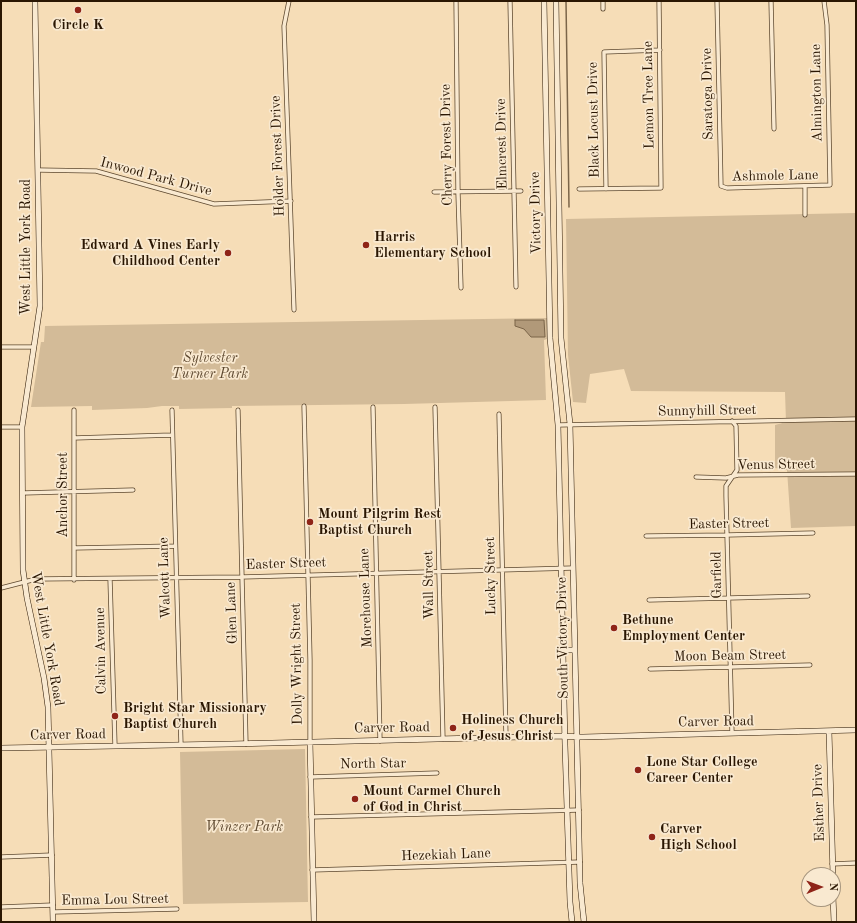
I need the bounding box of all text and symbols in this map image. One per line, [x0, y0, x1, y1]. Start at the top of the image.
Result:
marker: Circle K [73, 5, 83, 15]
place label: Circle K [52, 17, 104, 33]
street label: Lemon Tree Lane [640, 41, 658, 149]
street label: Almington Lane [808, 44, 826, 142]
street label: Saratoga Drive [699, 48, 717, 140]
street label: Black Locust Drive [585, 62, 603, 178]
street label: Cherry Forest Drive [438, 84, 456, 206]
street label: Holder Forest Drive [267, 95, 289, 217]
street label: Elmcrest Drive [493, 98, 511, 190]
street label: Inwood Park Drive [98, 154, 214, 200]
street label: Ashmole Lane [731, 167, 819, 185]
street label: Victory Drive [527, 172, 545, 254]
street label: West Little York Road [18, 179, 34, 315]
place label: Harris Elementary School [374, 229, 491, 262]
place label: Edward A Vines Early Childhood Center [81, 237, 220, 270]
marker: Harris Elementary School [361, 240, 371, 250]
marker: Edward A Vines Early Childhood Center [223, 248, 233, 258]
park label: Sylvester Turner Park [172, 350, 248, 382]
street label: Sunnyhill Street [658, 402, 756, 420]
street label: Anchor Street [55, 452, 71, 538]
street label: Venus Street [737, 456, 815, 474]
place label: Mount Pilgrim Rest Baptist Church [318, 506, 441, 538]
street label: Easter Street [688, 515, 770, 533]
marker: Mount Pilgrim Rest Baptist Church [305, 517, 315, 527]
street label: Walcott Lane [155, 537, 175, 619]
street label: Lucky Street [482, 537, 500, 615]
street label: Morehouse Lane [356, 548, 376, 648]
street label: Wall Street [420, 550, 438, 620]
street label: Garfield [708, 551, 726, 599]
street label: Easter Street [245, 554, 327, 574]
street label: West Little York Road [27, 570, 67, 708]
street label: South Victory Drive [554, 577, 572, 699]
street label: Glen Lane [223, 582, 241, 644]
street label: Dolly Wright Street [288, 603, 306, 725]
street label: Calvin Avenue [92, 607, 110, 695]
place label: Bethune Employment Center [622, 612, 745, 644]
marker: Bethune Employment Center [609, 623, 619, 633]
street label: Moon Beam Street [674, 647, 786, 665]
place label: Bright Star Missionary Baptist Church [123, 700, 267, 732]
marker: Bright Star Missionary Baptist Church [110, 711, 120, 721]
place label: Holiness Church of Jesus Christ [461, 712, 564, 744]
street label: Carver Road [678, 713, 754, 731]
street label: Carver Road [354, 719, 430, 737]
marker: Holiness Church of Jesus Christ [448, 723, 458, 733]
street label: Carver Road [30, 726, 106, 744]
place label: Lone Star College Career Center [646, 754, 758, 786]
street label: North Star [340, 755, 406, 773]
street label: Esther Drive [809, 764, 829, 842]
marker: Lone Star College Career Center [633, 765, 643, 775]
place label: Mount Carmel Church of God in Christ [363, 783, 501, 816]
marker: Mount Carmel Church of God in Christ [350, 794, 360, 804]
park label: Winzer Park [205, 819, 283, 835]
place label: Carver High School [660, 821, 737, 854]
marker: Carver High School [647, 832, 657, 842]
street label: Hezekiah Lane [401, 845, 491, 865]
north arrow [801, 867, 841, 907]
text: N [827, 883, 838, 891]
street label: Emma Lou Street [61, 891, 169, 909]

